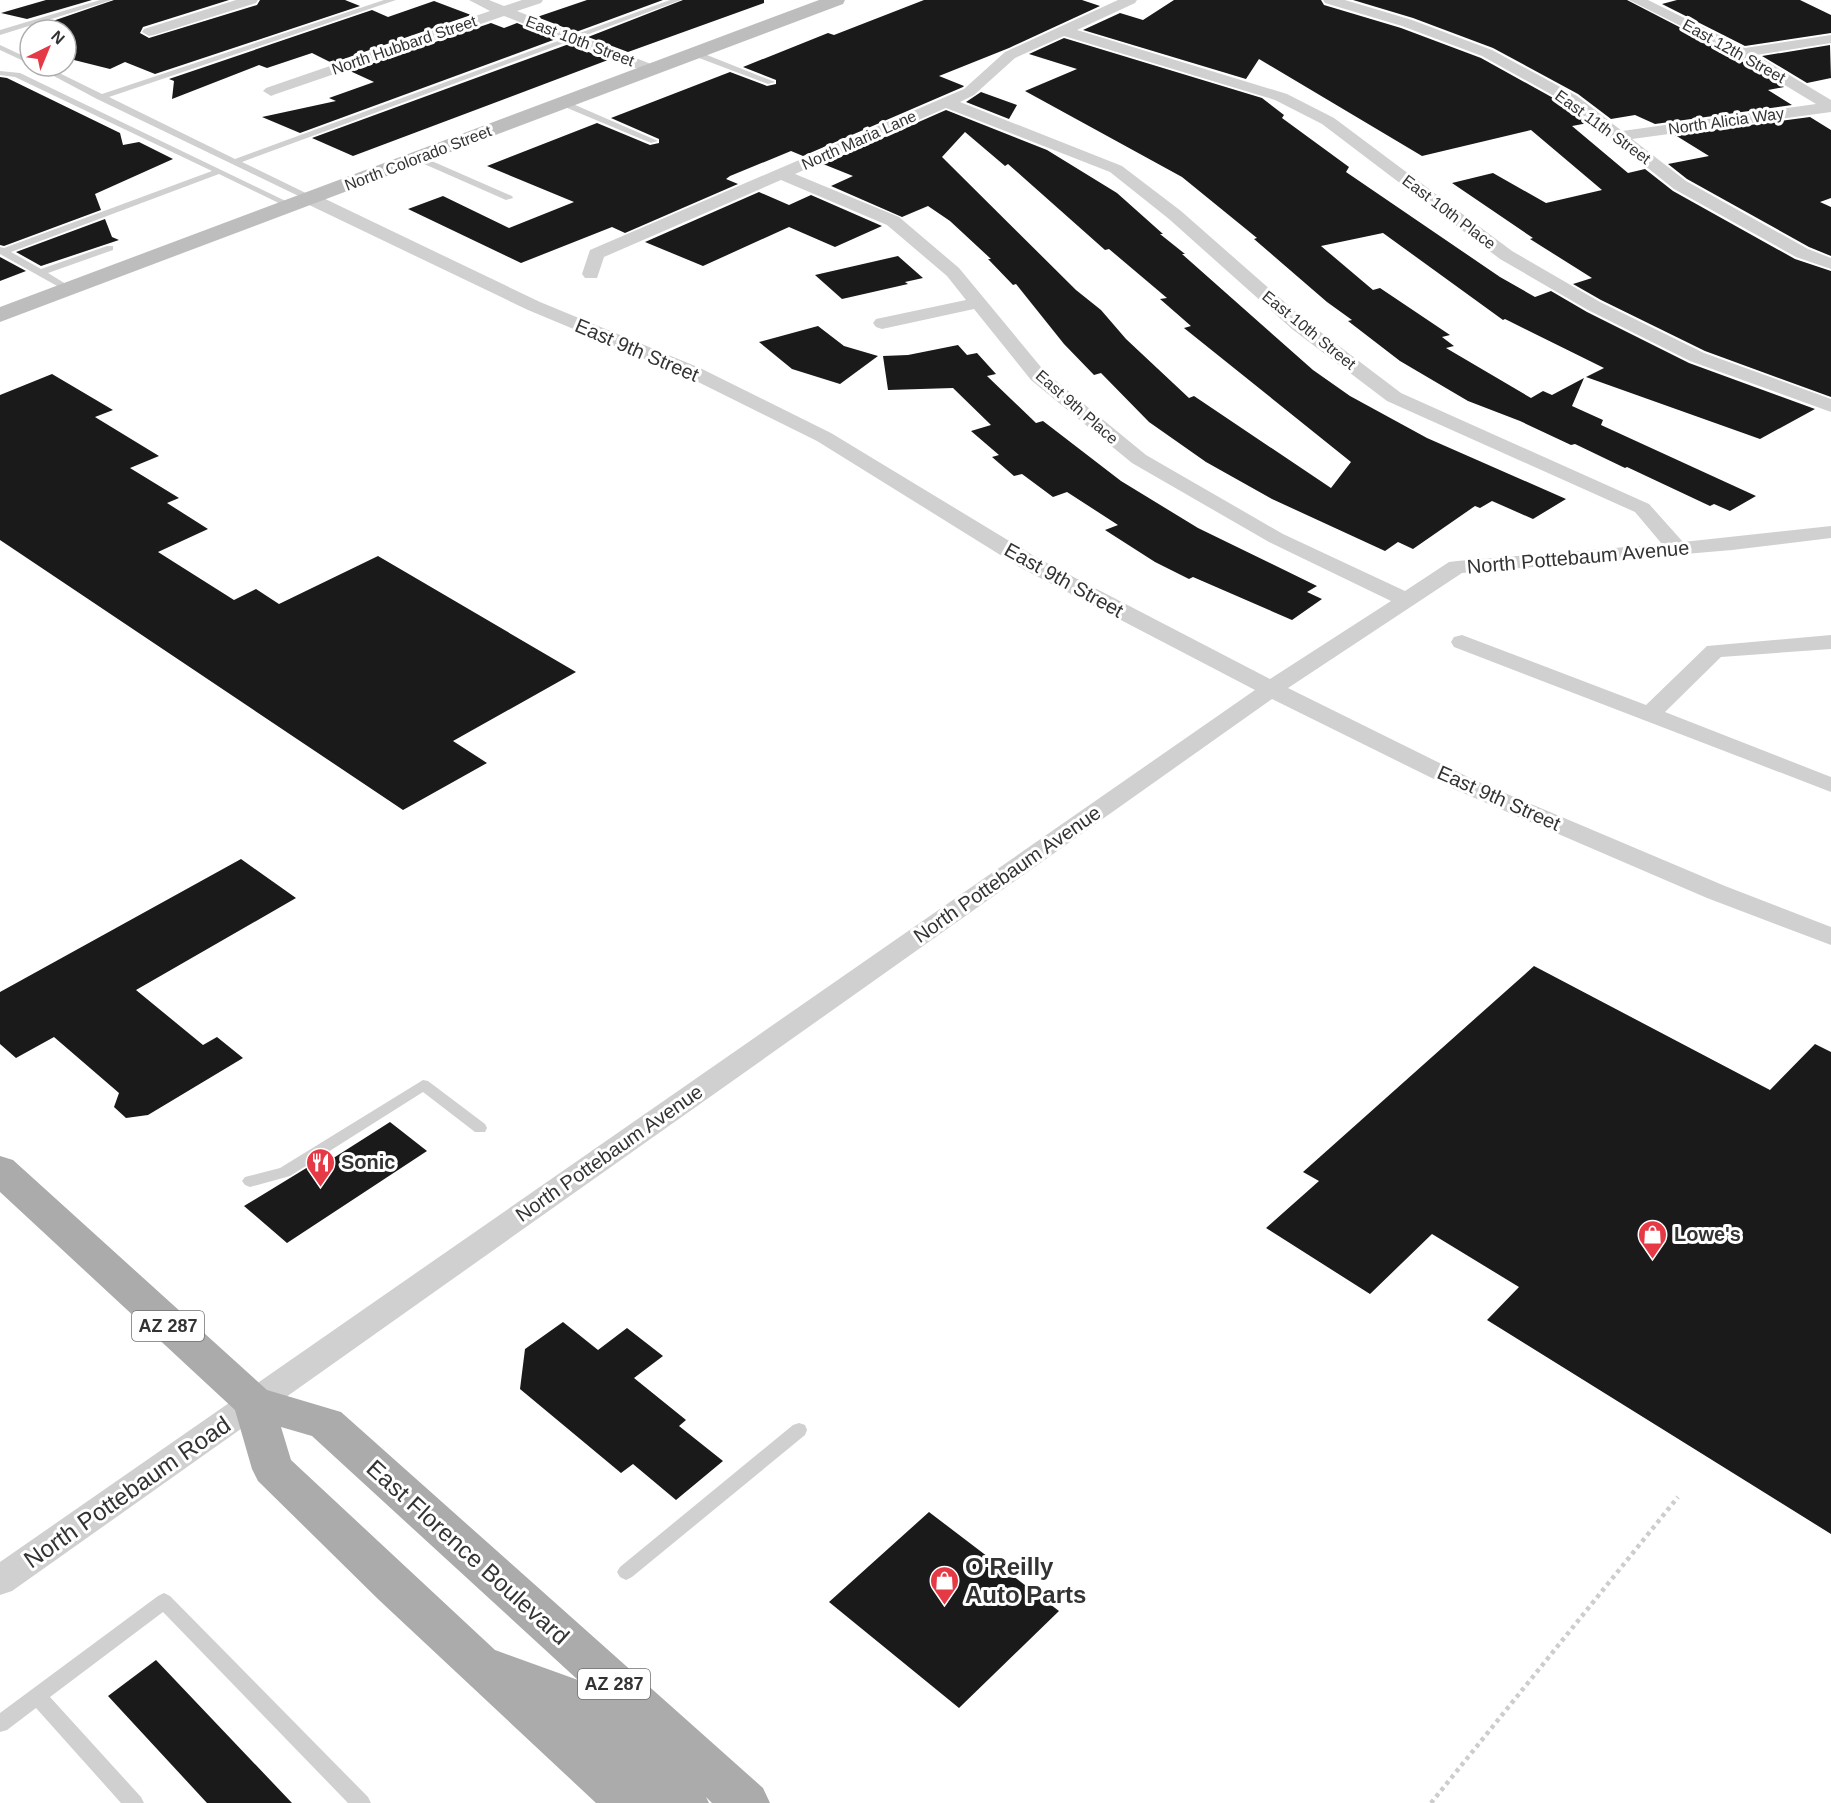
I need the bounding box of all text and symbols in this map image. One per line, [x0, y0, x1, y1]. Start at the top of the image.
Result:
street label: North Hubbard Street [329, 12, 479, 78]
street label: East 10th Street [523, 13, 637, 70]
street label: East 12th Street [1680, 16, 1789, 87]
north arrow [18, 18, 78, 78]
text: N [48, 27, 68, 48]
street label: East 11th Street [1552, 87, 1654, 168]
street label: North Alicia Way [1667, 104, 1785, 138]
street label: North Maria Lane [799, 107, 919, 173]
street label: North Colorado Street [342, 122, 494, 194]
street label: East 10th Place [1399, 171, 1499, 253]
street label: East 10th Street [1259, 287, 1359, 373]
street label: East 9th Street [572, 314, 703, 386]
street label: East 9th Place [1032, 367, 1122, 447]
street label: North Pottebaum Avenue [1466, 536, 1690, 578]
street label: East 9th Street [1001, 538, 1128, 622]
street label: East 9th Street [1434, 761, 1564, 835]
street label: North Pottebaum Avenue [909, 801, 1105, 947]
street label: North Pottebaum Avenue [511, 1080, 707, 1226]
restaurant icon: Sonic [304, 1146, 336, 1188]
place label: Sonic [341, 1151, 395, 1173]
shop icon: Lowe's [1637, 1218, 1669, 1260]
place label: Lowe's [1674, 1223, 1741, 1245]
road number: AZ 287 [132, 1311, 204, 1341]
street label: North Pottebaum Road [19, 1411, 235, 1573]
street label: East Florence Boulevard [361, 1454, 575, 1650]
place label: O'Reilly Auto Parts [965, 1553, 1086, 1608]
shop icon: O'Reilly Auto Parts [928, 1564, 960, 1606]
road number: AZ 287 [578, 1669, 650, 1699]

